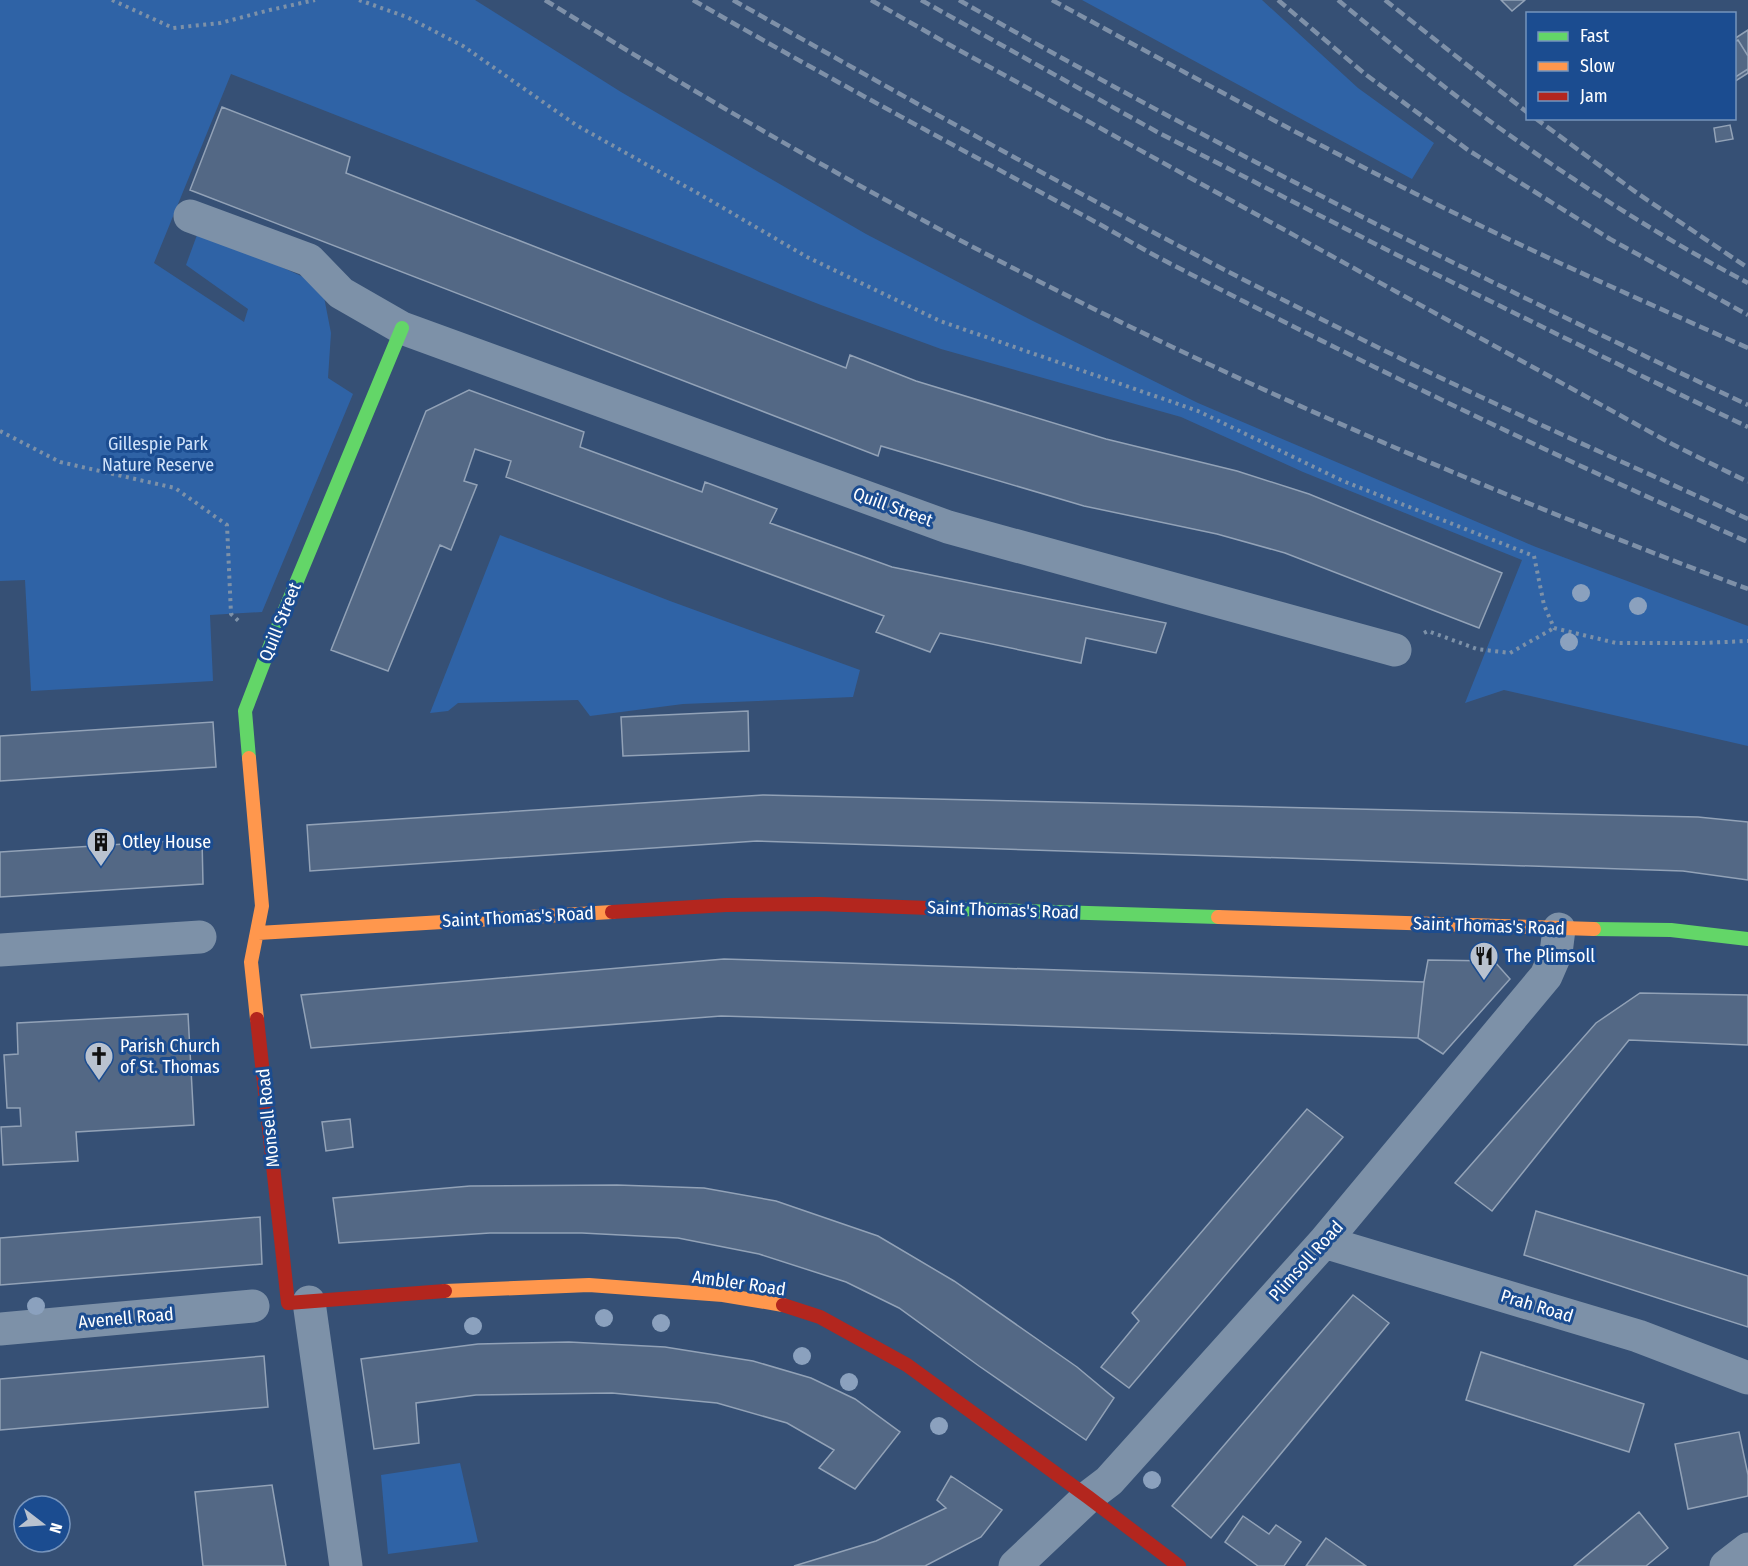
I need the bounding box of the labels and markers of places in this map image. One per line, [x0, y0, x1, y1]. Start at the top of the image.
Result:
building icon: Otley House [85, 826, 117, 868]
place label: Otley House [122, 831, 211, 853]
restaurant icon: The Plimsoll [1468, 940, 1500, 982]
place label: The Plimsoll [1505, 945, 1595, 967]
place label: Parish Church of St. Thomas [120, 1035, 220, 1078]
church icon: Parish Church of St. Thomas [83, 1040, 115, 1082]

